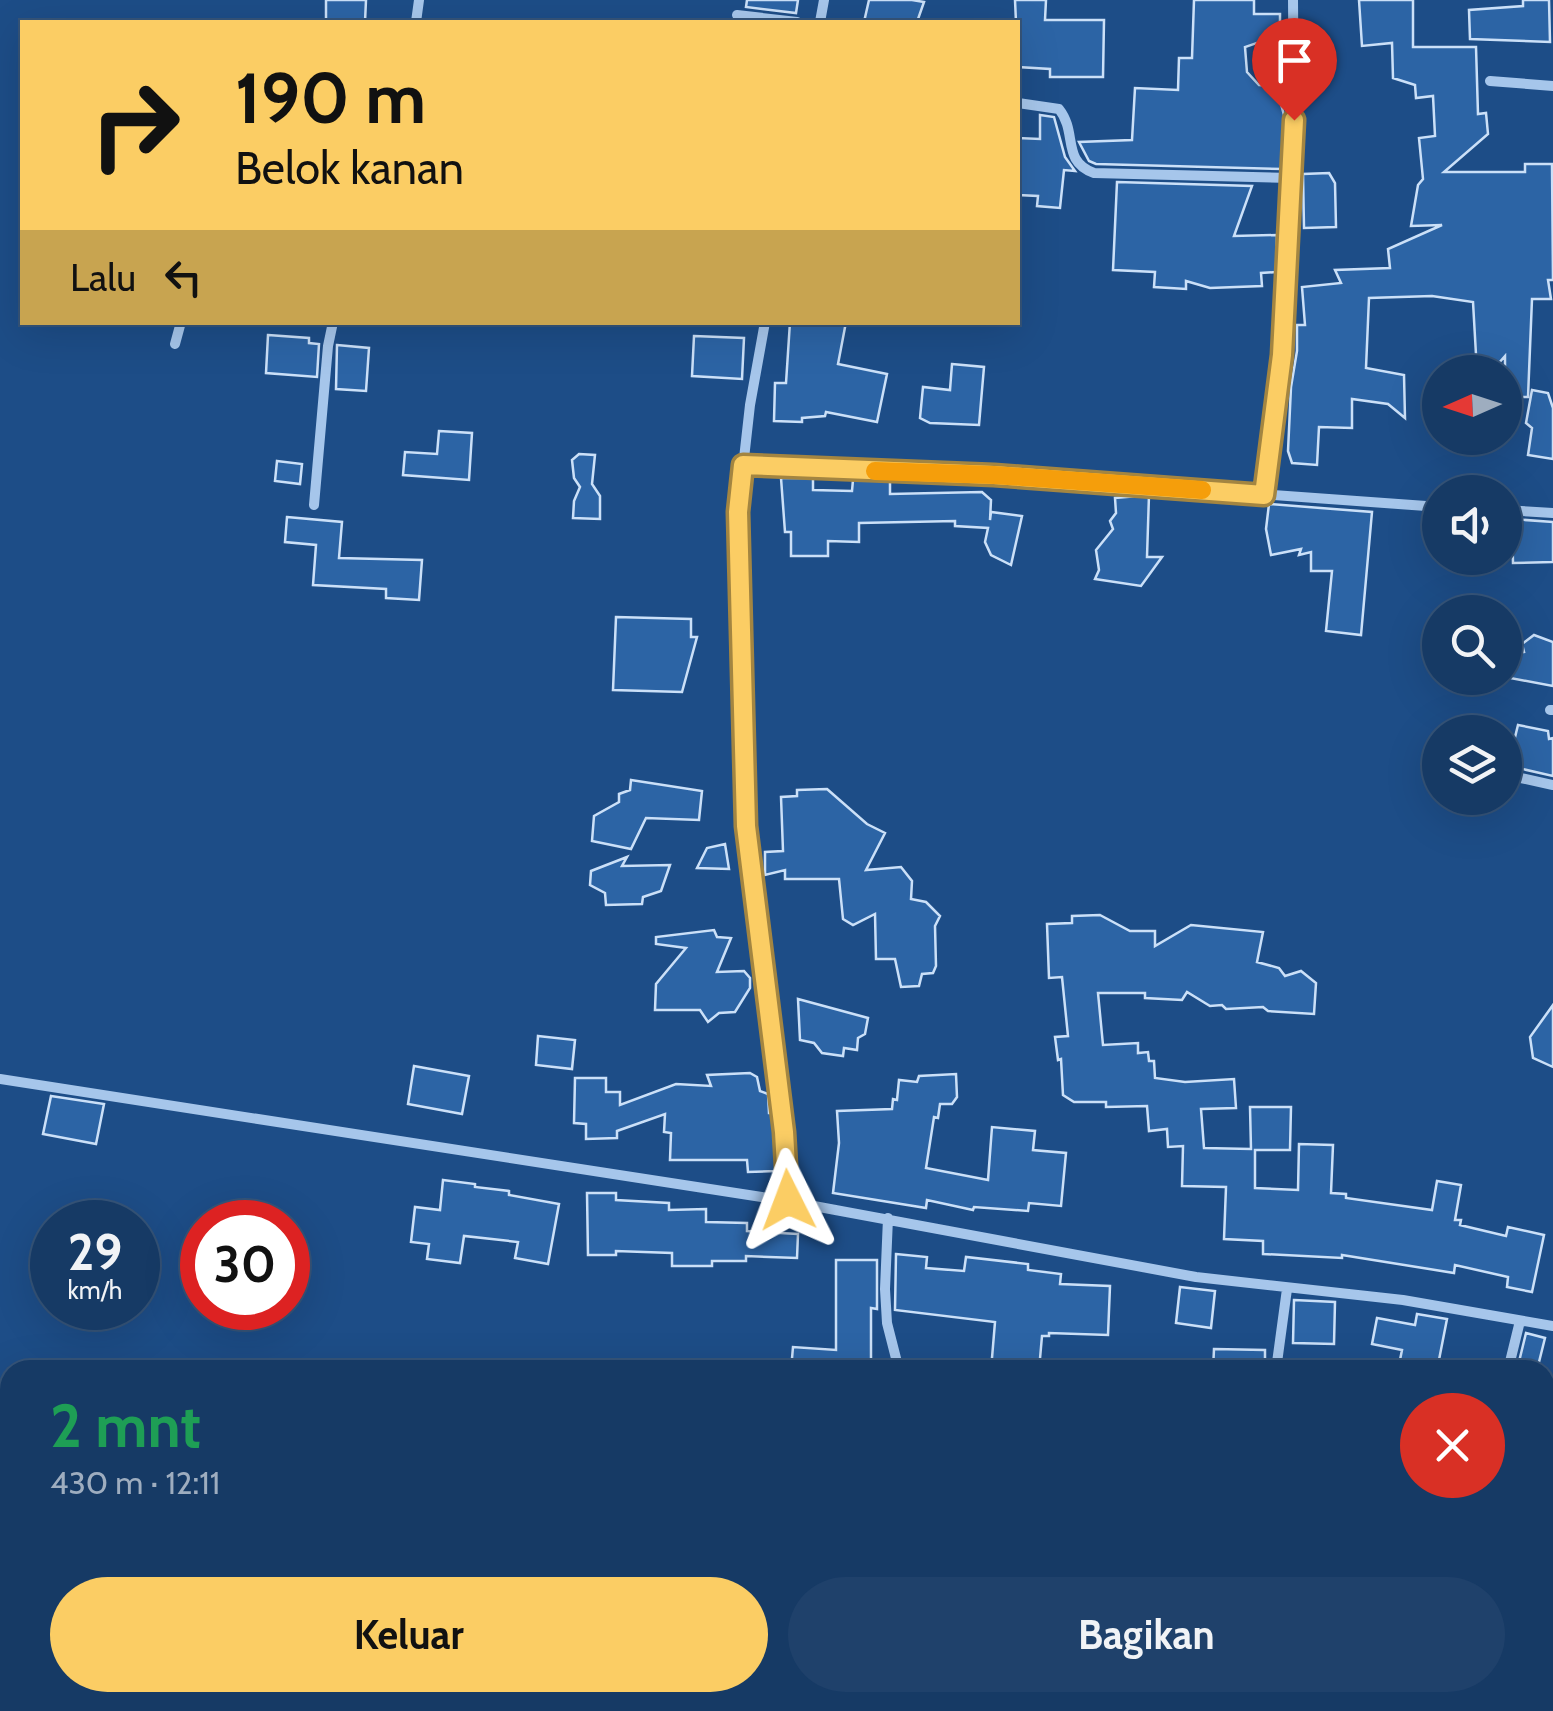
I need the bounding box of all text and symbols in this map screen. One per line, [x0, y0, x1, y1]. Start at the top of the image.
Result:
pin [1252, 18, 1337, 121]
icon: arrive [1267, 33, 1322, 88]
text: 190 m [235, 55, 426, 141]
icon: right [70, 60, 200, 190]
text: Belok kanan [235, 141, 464, 195]
icon: left [156, 250, 211, 305]
text: Lalu [70, 254, 136, 301]
north arrow [1422, 355, 1522, 455]
map controls [1422, 355, 1522, 815]
button: sound [1422, 475, 1522, 575]
button: search [1422, 595, 1522, 695]
button: layers [1422, 715, 1522, 815]
position arrow [736, 1148, 840, 1252]
speed limit sign: 30 [180, 1200, 310, 1330]
text: 29 [68, 1222, 122, 1283]
text: km/h [68, 1275, 122, 1305]
text: 2 mnt [50, 1389, 201, 1462]
button: close [1400, 1393, 1505, 1498]
text: 430 m · 12:11 [50, 1463, 220, 1502]
button: Keluar [50, 1577, 768, 1692]
button: Bagikan [788, 1577, 1505, 1692]

